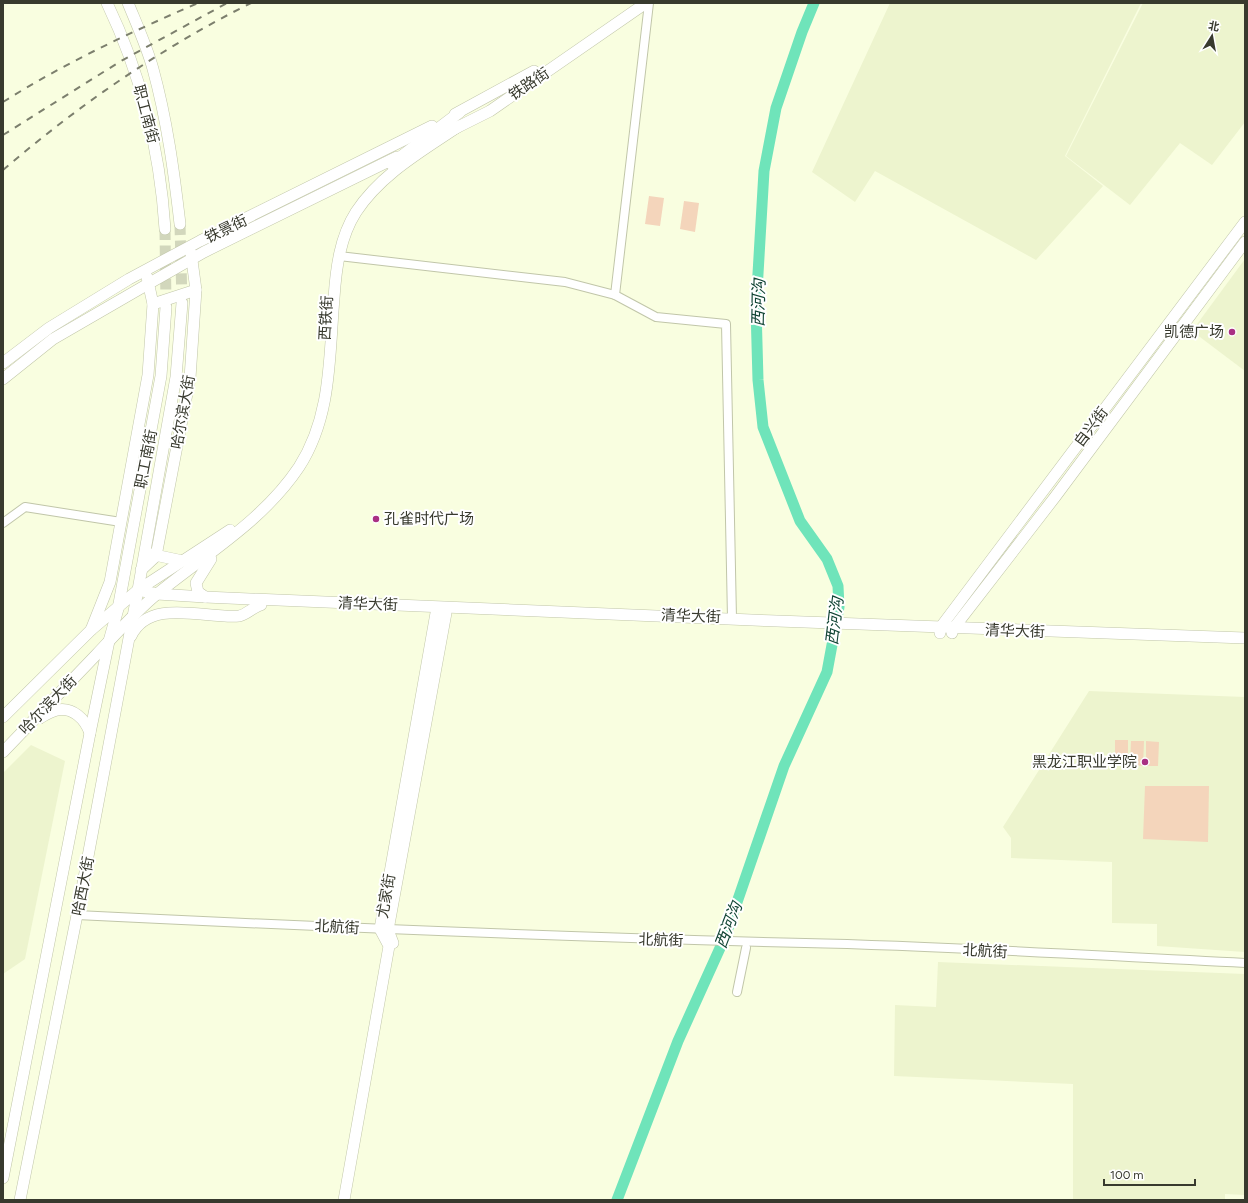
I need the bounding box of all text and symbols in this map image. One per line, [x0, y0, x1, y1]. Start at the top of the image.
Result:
north arrow [1192, 16, 1232, 56]
text: 北 [1207, 19, 1220, 34]
street label: 铁路街 [505, 64, 553, 104]
street label: 职工南街 [130, 83, 162, 145]
street label: 铁景街 [202, 211, 250, 247]
water label: 西河沟 [749, 277, 768, 327]
street label: 西铁街 [316, 295, 336, 341]
place label: 凯德广场 [1164, 323, 1224, 341]
marker: 凯德广场 [1227, 327, 1237, 337]
street label: 哈尔滨大街 [168, 373, 198, 451]
street label: 自兴街 [1070, 404, 1112, 450]
street label: 职工南街 [131, 428, 161, 490]
place label: 孔雀时代广场 [384, 510, 474, 528]
marker: 孔雀时代广场 [371, 514, 381, 524]
street label: 清华大街 [338, 594, 398, 614]
water label: 西河沟 [822, 594, 847, 646]
street label: 清华大街 [661, 606, 721, 626]
street label: 清华大街 [985, 621, 1045, 641]
street label: 哈尔滨大街 [15, 672, 81, 738]
place label: 黑龙江职业学院 [1032, 753, 1137, 771]
marker: 黑龙江职业学院 [1140, 757, 1150, 767]
street label: 哈西大街 [68, 855, 98, 917]
street label: 尤家街 [373, 872, 399, 920]
water label: 西河沟 [711, 898, 747, 951]
street label: 北航街 [314, 917, 360, 937]
street label: 北航街 [638, 930, 684, 950]
street label: 北航街 [962, 941, 1008, 961]
scale bar [1104, 1161, 1195, 1187]
text: 100 m [1110, 1168, 1144, 1182]

